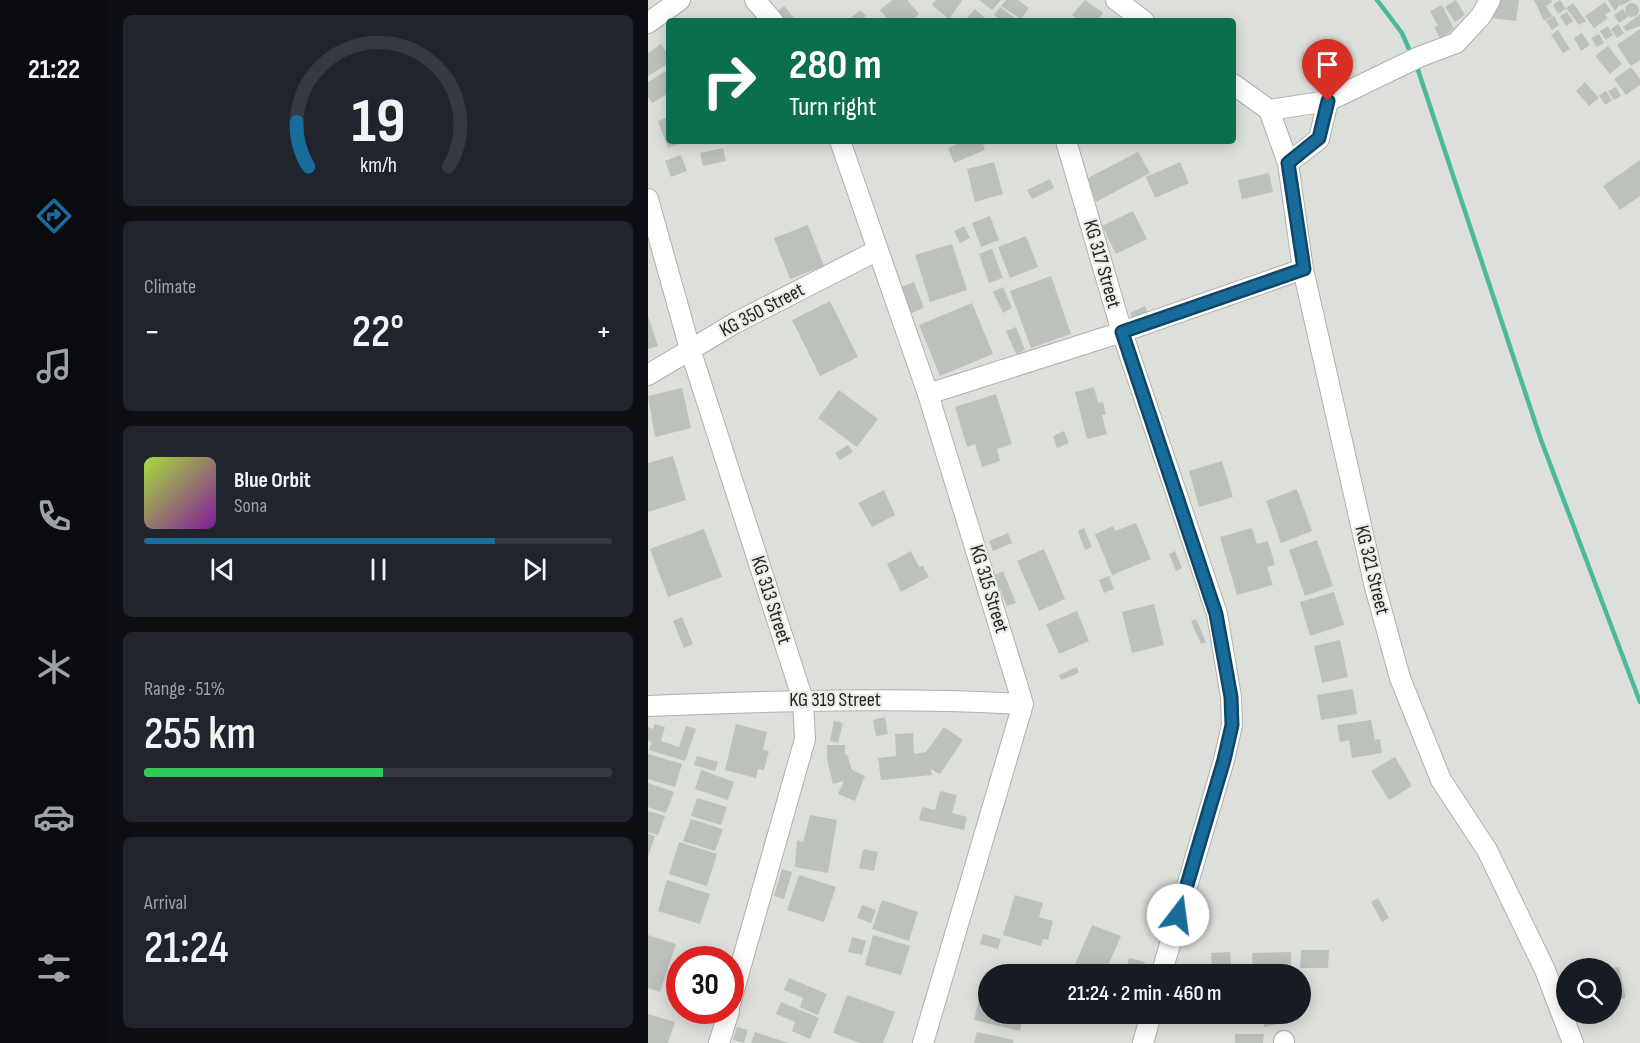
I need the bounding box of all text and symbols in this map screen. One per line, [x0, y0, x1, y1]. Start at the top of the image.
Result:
pin [1302, 39, 1353, 101]
text: 280 m [789, 40, 882, 91]
icon: right [690, 42, 768, 120]
icon: arrive [1311, 48, 1344, 81]
text: 21:22 [28, 54, 80, 86]
text: 19 [351, 85, 405, 160]
text: Turn right [789, 91, 876, 123]
text: km/h [359, 154, 397, 179]
icon: directions [33, 195, 75, 237]
street label: KG 317 Street [1078, 217, 1126, 311]
text: Climate [144, 275, 196, 299]
street label: KG 350 Street [715, 278, 809, 342]
text: 22° [352, 305, 404, 360]
text: − [144, 312, 160, 352]
text: + [596, 312, 612, 352]
icon: music [33, 345, 75, 387]
text: Blue Orbit [234, 467, 311, 494]
text: Sona [234, 494, 267, 518]
icon: phone [33, 495, 75, 537]
street label: KG 321 Street [1349, 523, 1395, 617]
street label: KG 315 Street [964, 542, 1014, 636]
icon: previous [206, 553, 239, 586]
icon: pause [362, 553, 395, 586]
icon: next [518, 553, 551, 586]
street label: KG 313 Street [746, 553, 796, 647]
icon: climate [33, 646, 75, 688]
text: Range · 51% [144, 677, 225, 701]
street label: KG 319 Street [789, 688, 881, 712]
text: 255 km [144, 707, 256, 762]
icon: car [33, 796, 75, 838]
position arrow [1146, 883, 1210, 947]
text: Arrival [144, 891, 187, 915]
text: 21:24 [144, 921, 229, 976]
speed limit sign: 30 [666, 946, 744, 1024]
icon: filters [33, 947, 75, 989]
map controls [1556, 958, 1622, 1024]
button: search [1556, 958, 1622, 1024]
text: 21:24 · 2 min · 460 m [1067, 980, 1222, 1007]

